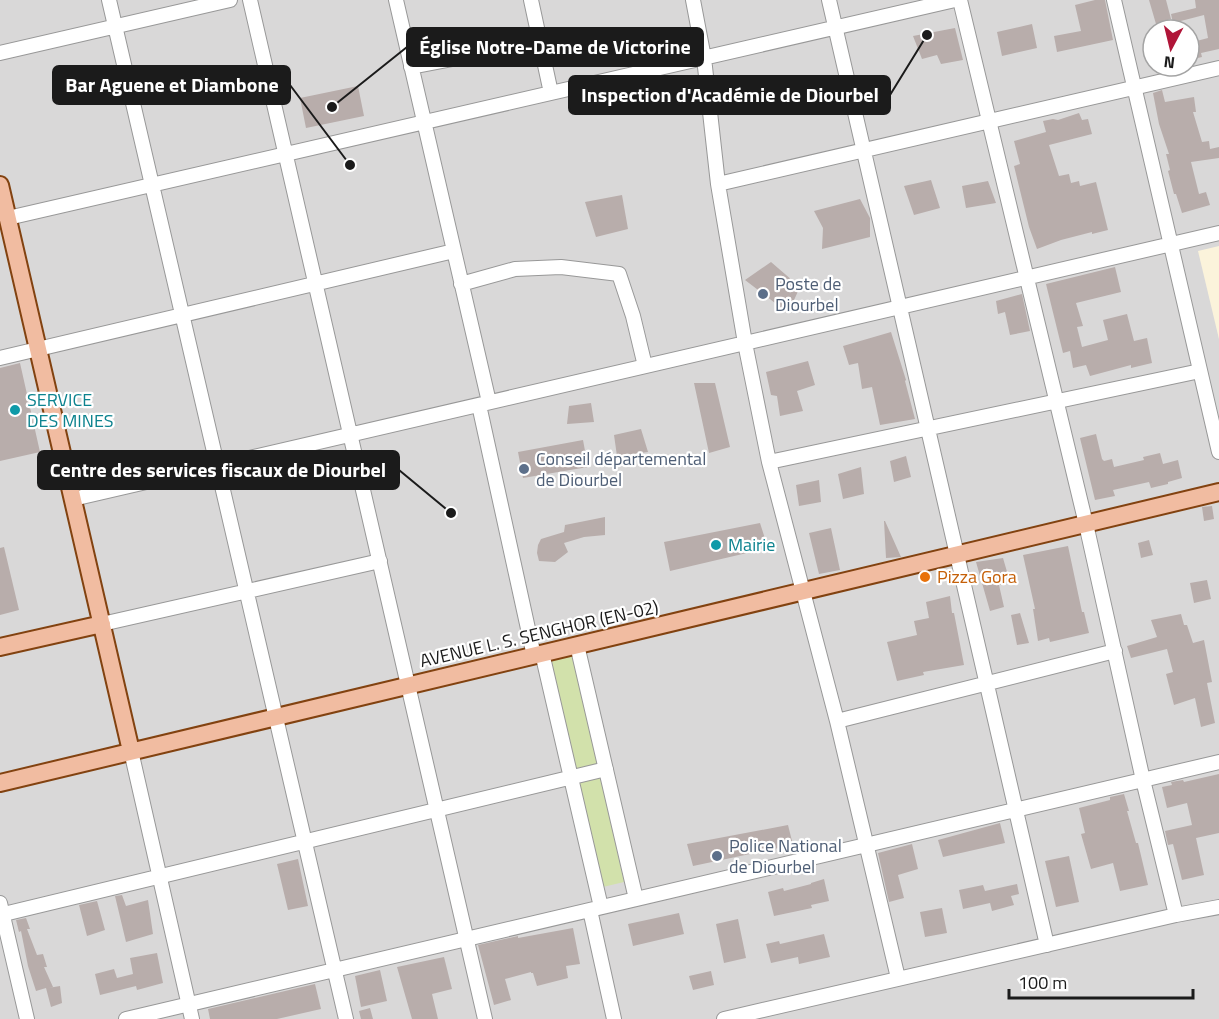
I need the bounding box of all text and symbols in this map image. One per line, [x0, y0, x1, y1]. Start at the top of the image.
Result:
north arrow [1141, 18, 1201, 78]
callout: Église Notre-Dame de Victorine [407, 28, 703, 66]
text: Église Notre-Dame de Victorine [419, 31, 691, 62]
text: N [1162, 50, 1176, 75]
callout: Bar Aguene et Diambone [53, 66, 290, 104]
text: Bar Aguene et Diambone [65, 69, 279, 100]
callout: Inspection d'Académie de Diourbel [569, 76, 890, 114]
text: Inspection d'Académie de Diourbel [581, 79, 879, 110]
place label: Poste de Diourbel [775, 270, 841, 318]
marker: Poste de Diourbel [756, 287, 770, 301]
place label: SERVICE DES MINES [27, 386, 114, 434]
marker: SERVICE DES MINES [8, 403, 22, 417]
place label: Conseil départemental de Diourbel [536, 445, 706, 493]
callout: Centre des services fiscaux de Diourbel [38, 451, 399, 489]
text: Centre des services fiscaux de Diourbel [50, 454, 386, 485]
marker: Conseil départemental de Diourbel [517, 462, 531, 476]
place label: Mairie [728, 531, 775, 558]
marker: Mairie [709, 538, 723, 552]
place label: Pizza Gora [937, 563, 1017, 590]
marker: Pizza Gora [918, 570, 932, 584]
street label: AVENUE L. S. SENGHOR (EN-02) [417, 593, 661, 674]
place label: Police National de Diourbel [729, 832, 842, 880]
marker: Police National de Diourbel [710, 849, 724, 863]
scale bar [1009, 962, 1194, 1000]
text: 100 m [1018, 969, 1067, 996]

